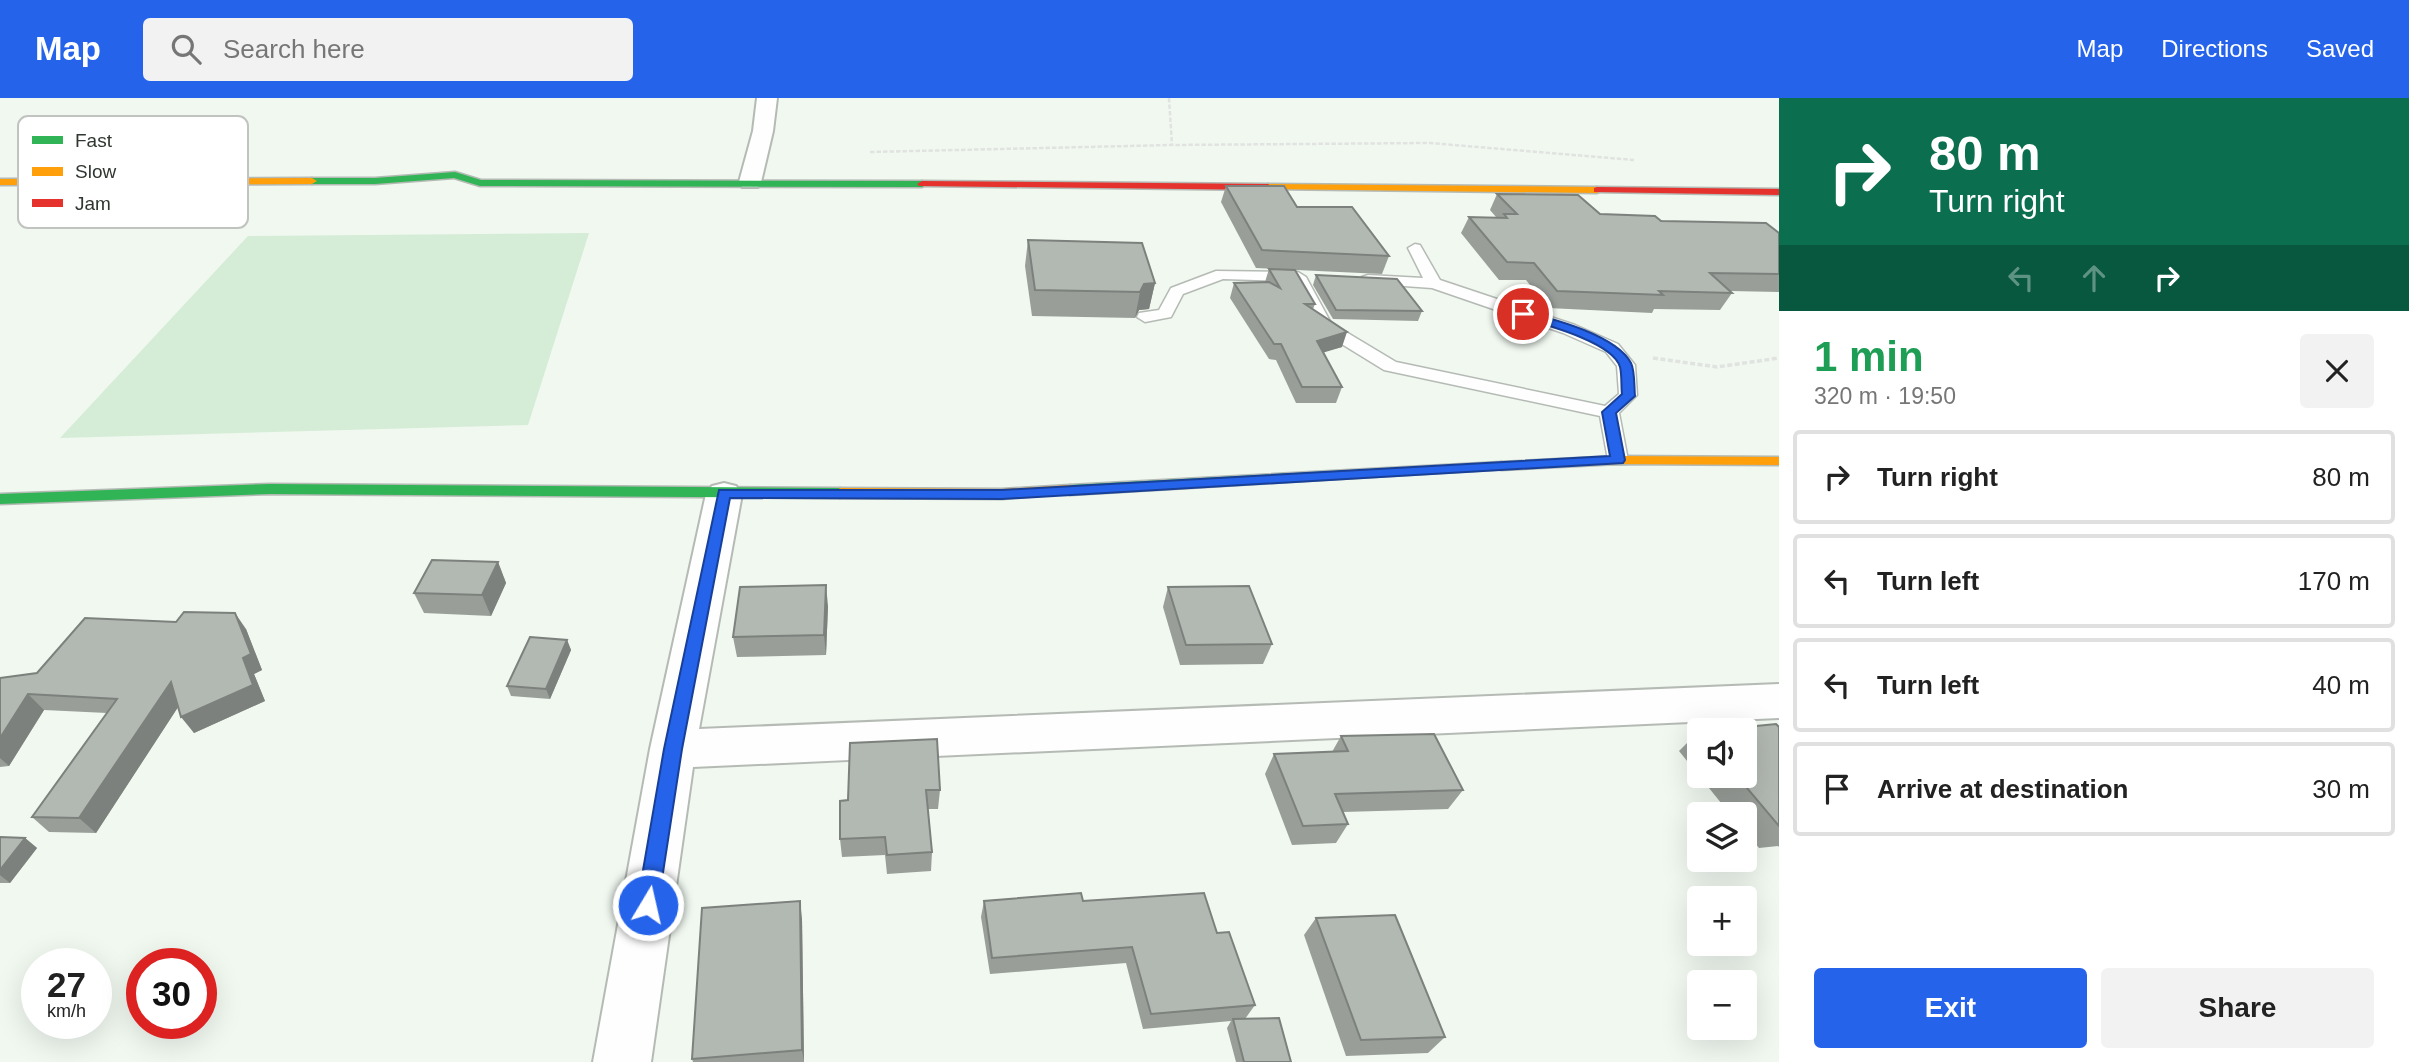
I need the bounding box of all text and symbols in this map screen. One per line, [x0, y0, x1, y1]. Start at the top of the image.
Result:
search box [143, 18, 633, 81]
text: Map [35, 30, 101, 67]
icon: search [167, 30, 205, 68]
text: Search here [223, 34, 365, 64]
text: Map [2077, 35, 2123, 62]
text: Directions [2161, 35, 2268, 62]
text: Saved [2306, 35, 2374, 62]
legend [18, 116, 248, 228]
icon: right [1814, 126, 1905, 217]
text: 80 m [1929, 126, 2041, 180]
text: Fast [75, 130, 113, 151]
text: Slow [75, 161, 116, 182]
text: Turn right [1929, 183, 2065, 219]
text: Jam [75, 193, 111, 214]
icon: left [2002, 259, 2040, 297]
icon: ahead [2075, 259, 2113, 297]
icon: right [2148, 259, 2186, 297]
pin [1493, 284, 1553, 344]
icon: arrive [1504, 295, 1542, 333]
text: 1 min [1814, 333, 1924, 380]
button: close [2300, 334, 2374, 408]
text: 320 m · 19:50 [1814, 383, 1956, 409]
icon: right [1818, 458, 1856, 496]
text: Turn right [1877, 462, 1998, 492]
text: 80 m [2312, 462, 2370, 492]
icon: left [1818, 562, 1856, 600]
text: Turn left [1877, 566, 1979, 596]
text: 170 m [2298, 566, 2370, 596]
icon: left [1818, 666, 1856, 704]
text: Turn left [1877, 670, 1979, 700]
text: 40 m [2312, 670, 2370, 700]
map controls [1687, 718, 1757, 1040]
button: sound [1687, 718, 1757, 788]
icon: arrive [1818, 770, 1856, 808]
text: Arrive at destination [1877, 774, 2128, 804]
text: 30 m [2312, 774, 2370, 804]
button: layers [1687, 802, 1757, 872]
position arrow [611, 868, 685, 942]
button: + [1687, 886, 1757, 956]
speed limit sign: 30 [126, 948, 217, 1039]
text: 27 [47, 965, 86, 1004]
button: Exit [1814, 968, 2087, 1048]
button: Share [2101, 968, 2374, 1048]
button: − [1687, 970, 1757, 1040]
text: km/h [47, 1001, 86, 1021]

